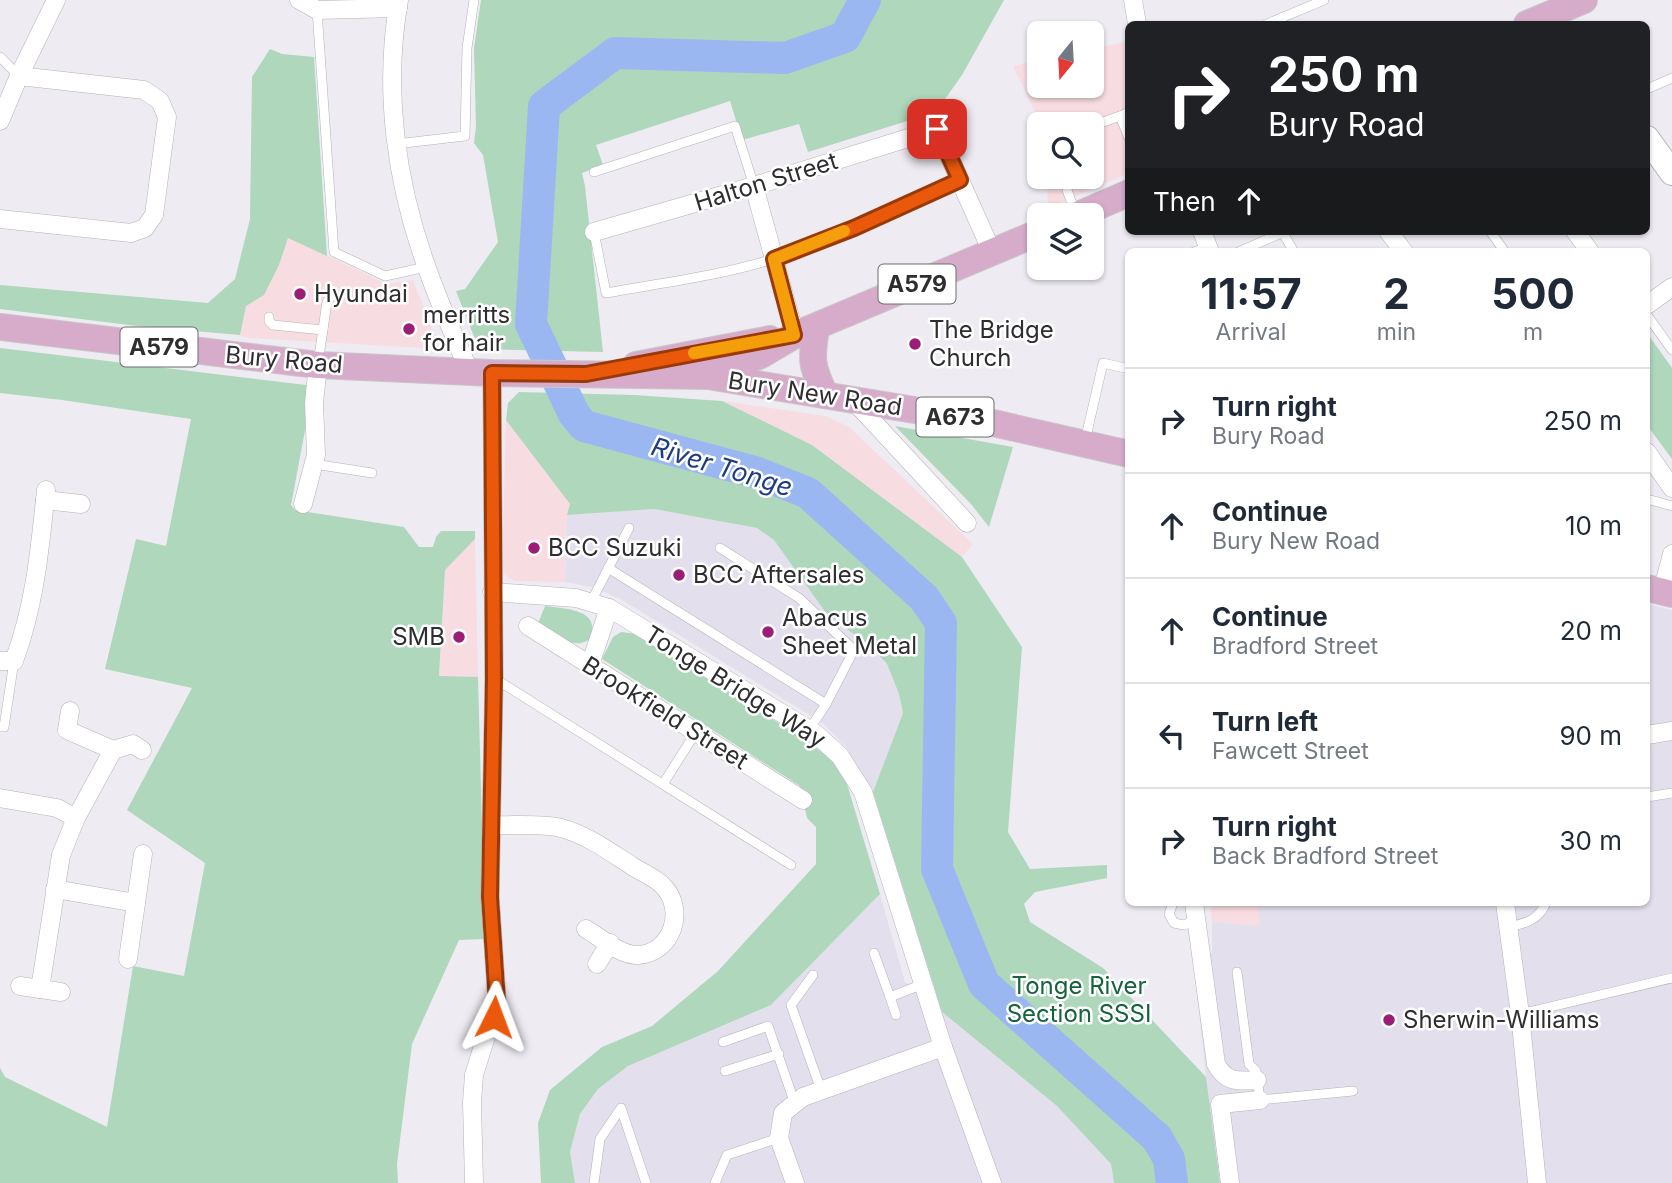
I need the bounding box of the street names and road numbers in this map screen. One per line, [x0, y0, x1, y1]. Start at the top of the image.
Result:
street label: Halton Street [691, 146, 841, 217]
road number: A579 [878, 264, 956, 304]
road number: A579 [120, 328, 198, 366]
street label: Bury Road [224, 340, 344, 379]
street label: Bury New Road [726, 365, 904, 422]
road number: A673 [916, 398, 993, 436]
street label: Tonge Bridge Way [639, 619, 831, 754]
street label: Brookfield Street [577, 650, 754, 775]

